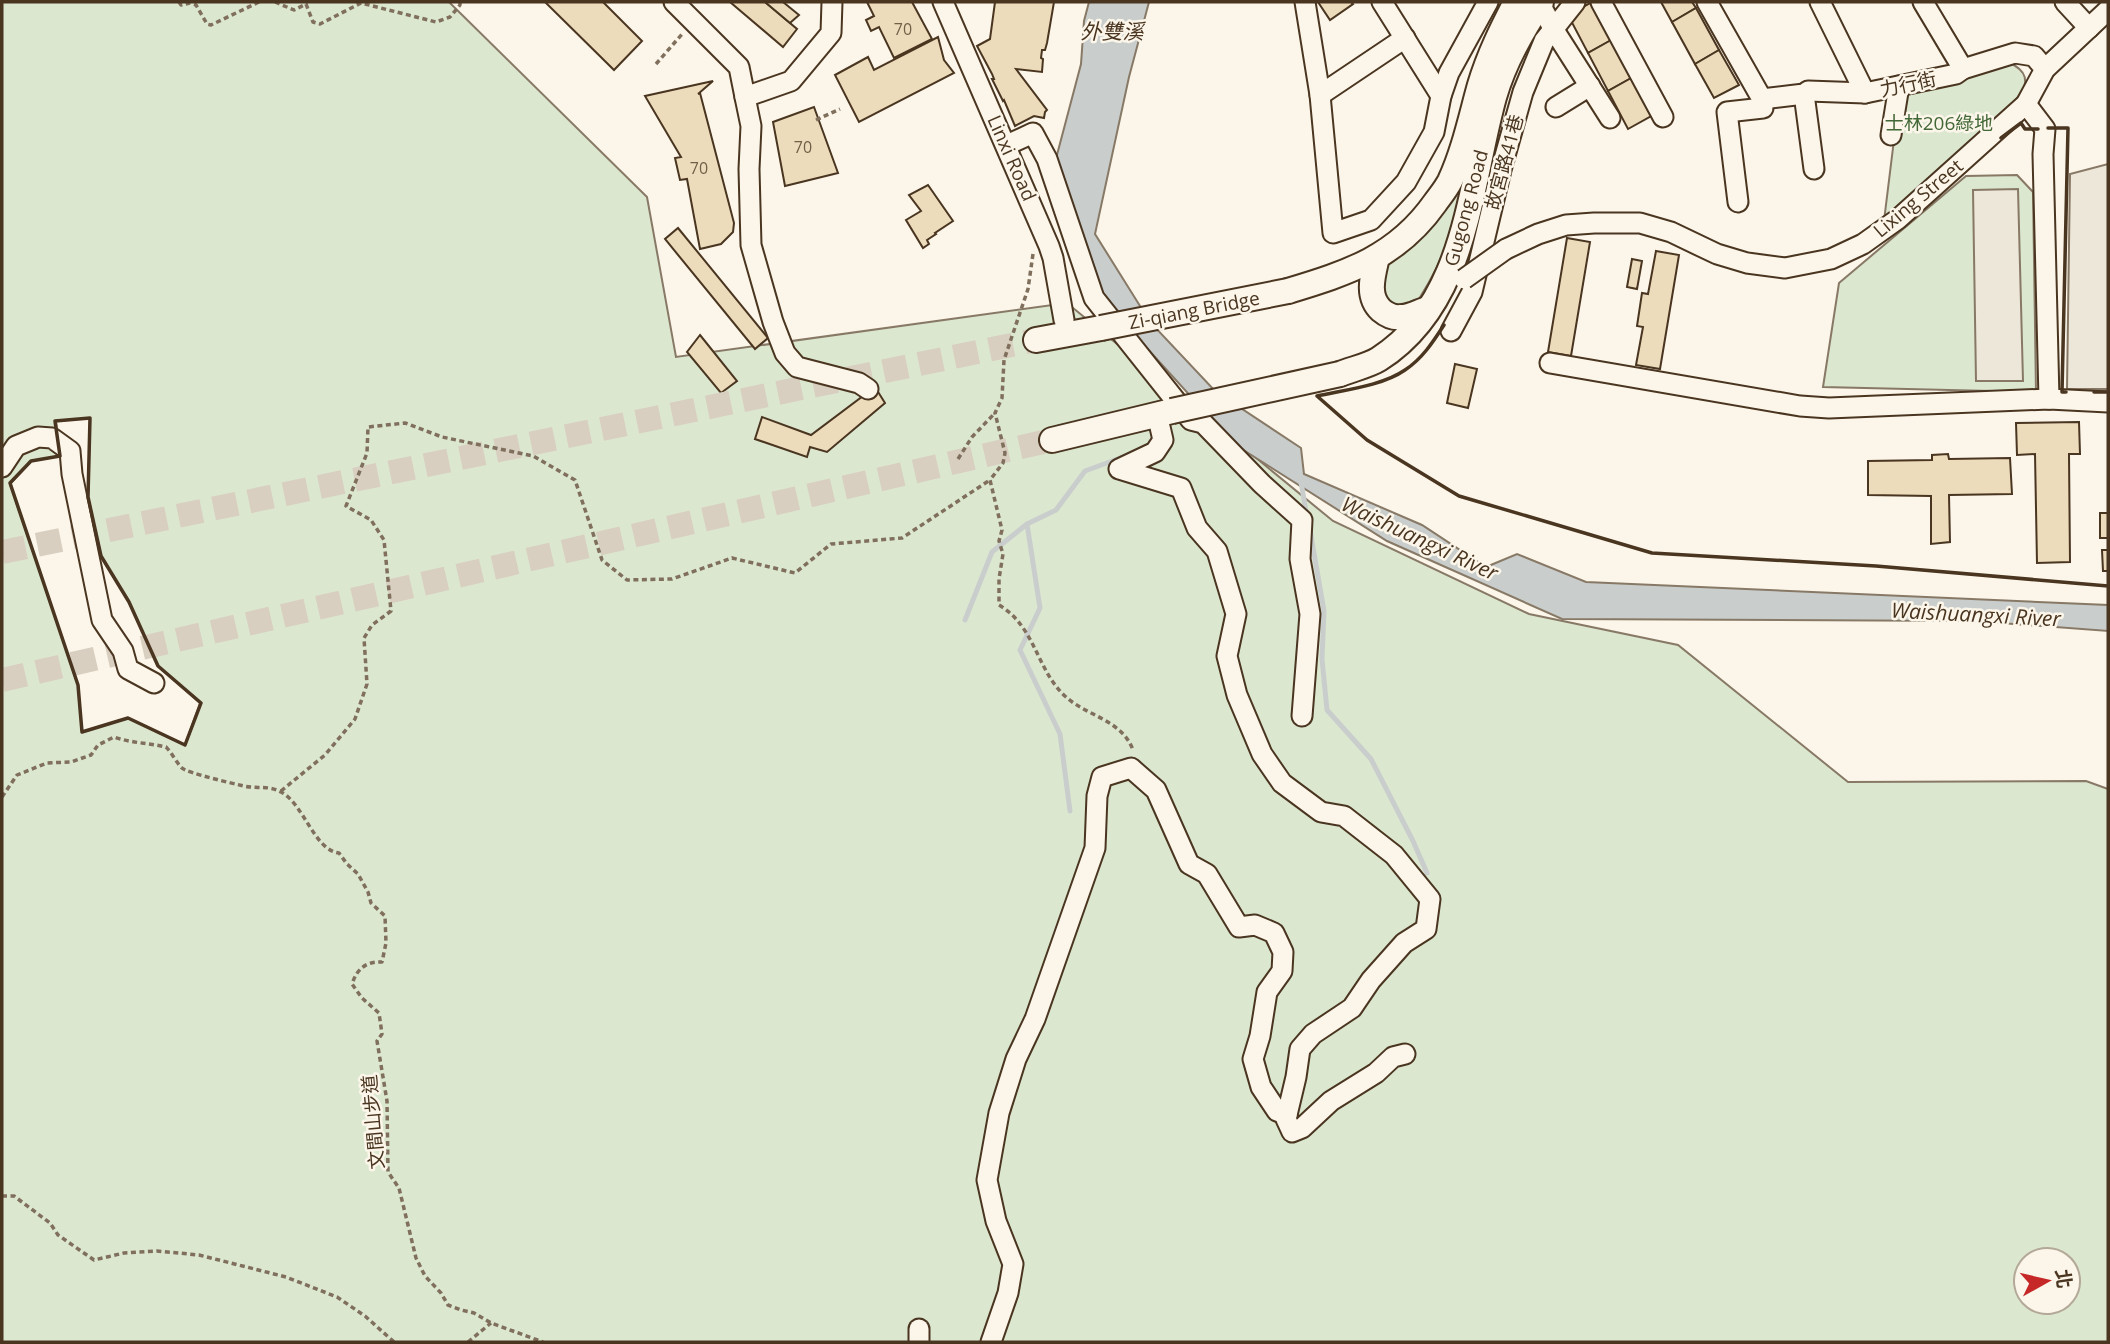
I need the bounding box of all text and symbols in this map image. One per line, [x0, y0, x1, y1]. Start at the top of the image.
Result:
water label: 外雙溪 [1081, 17, 1146, 45]
house number: 70 [894, 18, 912, 40]
street label: 力行街 [1877, 65, 1939, 103]
park label: 士林206綠地 [1885, 110, 1993, 136]
street label: Linxi Road [982, 111, 1042, 205]
street label: 故宮路41巷 [1479, 111, 1529, 213]
house number: 70 [794, 136, 812, 158]
street label: Gugong Road [1438, 147, 1494, 269]
street label: Lixing Street [1868, 153, 1968, 243]
house number: 70 [690, 157, 708, 179]
street label: Zi-qiang Bridge [1126, 285, 1262, 335]
water label: Waishuangxi River [1337, 489, 1503, 587]
water label: Waishuangxi River [1890, 596, 2062, 632]
street label: 文間山步道 [356, 1074, 390, 1170]
north arrow [2012, 1246, 2082, 1316]
text: 北 [2050, 1267, 2078, 1290]

